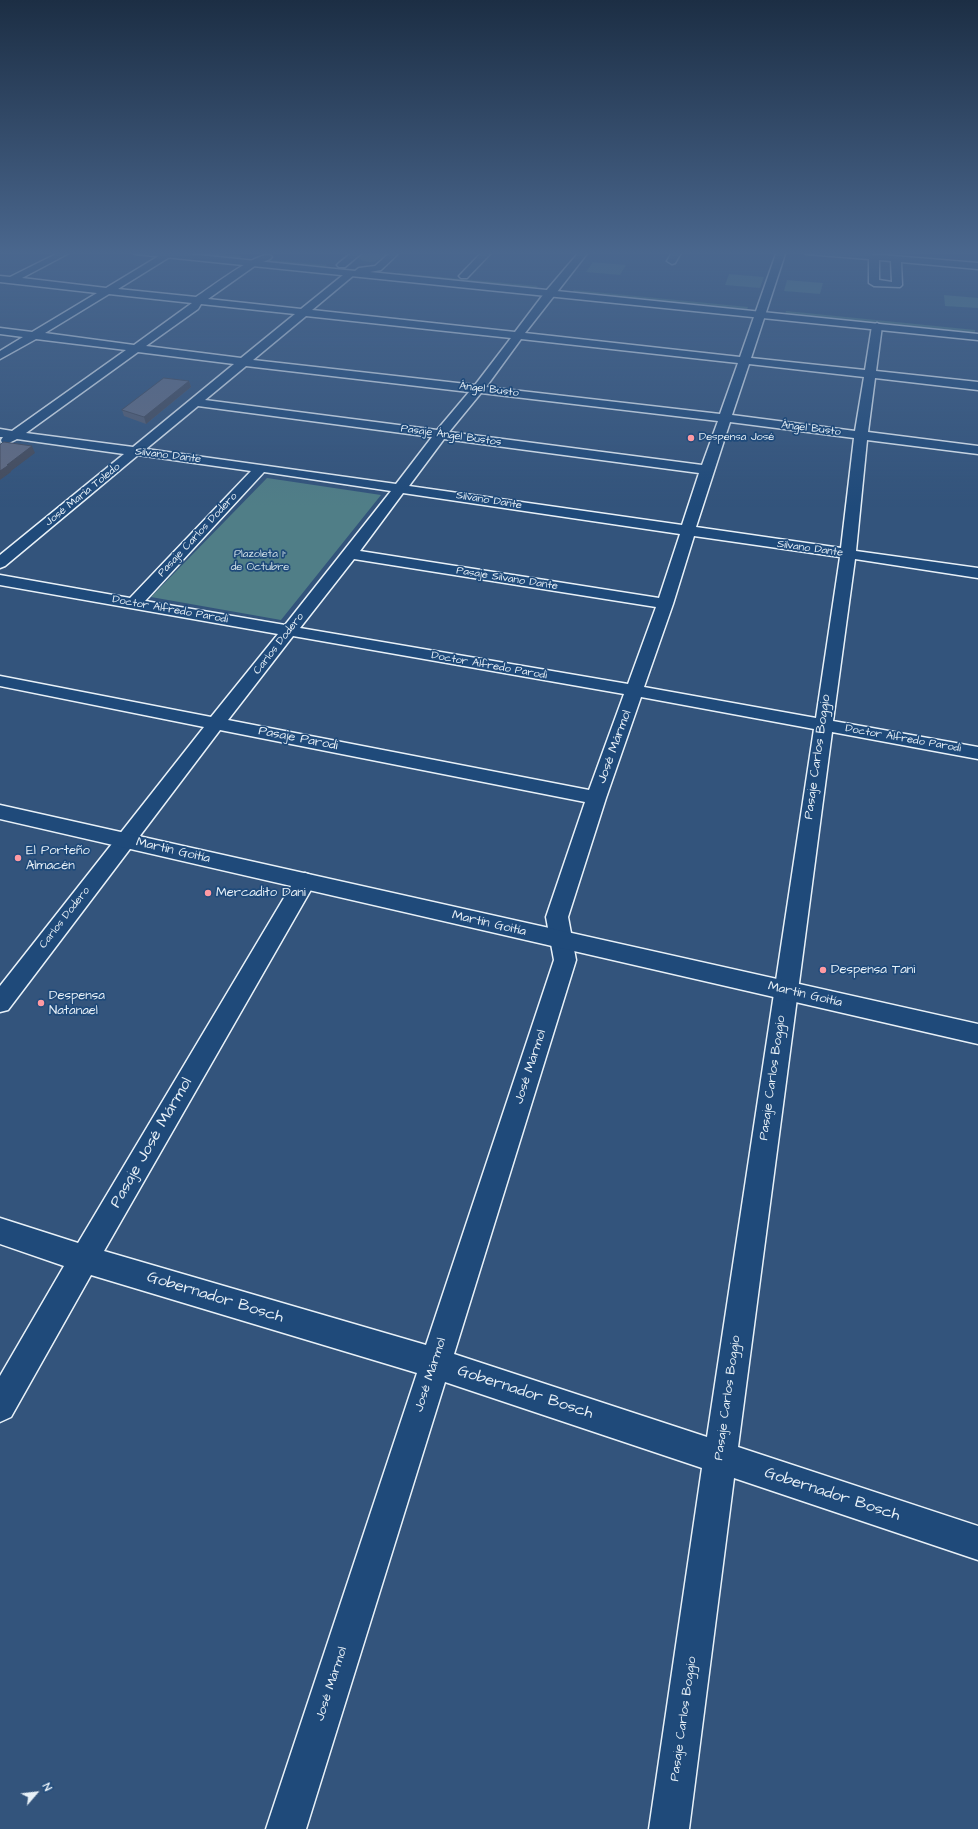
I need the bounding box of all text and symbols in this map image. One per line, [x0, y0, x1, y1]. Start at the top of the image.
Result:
street label: Ángel Busto [458, 380, 520, 400]
street label: Ángel Busto [780, 419, 842, 439]
street label: Pasaje Ángel Bustos [400, 422, 502, 450]
place label: Despensa José [699, 431, 774, 445]
marker: Despensa José [686, 433, 696, 443]
street label: Silvano Dante [134, 445, 202, 467]
street label: José María Toledo [43, 461, 123, 529]
street label: Silvano Dante [455, 489, 523, 513]
street label: Pasaje Carlos Dodero [155, 490, 241, 580]
street label: Silvano Dante [776, 538, 844, 560]
park label: Plazoleta 1° de Octubre [231, 548, 289, 574]
street label: Pasaje Silvano Dante [455, 564, 559, 594]
street label: Doctor Alfredo Parodi [111, 593, 229, 627]
street label: Carlos Dodero [251, 611, 307, 677]
street label: Doctor Alfredo Parodi [430, 649, 548, 683]
street label: Pasaje Carlos Boggio [802, 694, 834, 820]
street label: José Mármol [595, 708, 635, 786]
street label: Doctor Alfredo Parodi [844, 722, 962, 756]
street label: Pasaje Parodi [257, 724, 339, 754]
street label: Martín Goitía [134, 835, 212, 867]
place label: El Porteño Almacén [26, 843, 90, 874]
marker: El Porteño Almacén [13, 853, 23, 863]
street label: Carlos Dodero [37, 885, 93, 951]
place label: Mercadito Dani [216, 885, 306, 901]
marker: Mercadito Dani [203, 888, 213, 898]
street label: Martín Goitía [450, 908, 528, 940]
place label: Despensa Tani [831, 962, 915, 978]
marker: Despensa Tani [818, 965, 828, 975]
street label: Martín Goitía [766, 979, 844, 1011]
place label: Despensa Natanael [49, 988, 105, 1019]
marker: Despensa Natanael [36, 998, 46, 1008]
street label: Pasaje Carlos Boggio [757, 1015, 789, 1141]
street label: José Mármol [512, 1028, 550, 1106]
street label: Pasaje José Mármol [107, 1074, 197, 1212]
street label: Gobernador Bosch [144, 1268, 286, 1328]
street label: Pasaje Carlos Boggio [712, 1335, 744, 1461]
street label: José Mármol [412, 1336, 450, 1414]
street label: Gobernador Bosch [455, 1362, 595, 1424]
street label: Gobernador Bosch [762, 1464, 902, 1526]
street label: José Mármol [313, 1645, 351, 1723]
street label: Pasaje Carlos Boggio [668, 1656, 700, 1782]
north arrow [16, 1773, 56, 1813]
text: N [39, 1781, 55, 1794]

